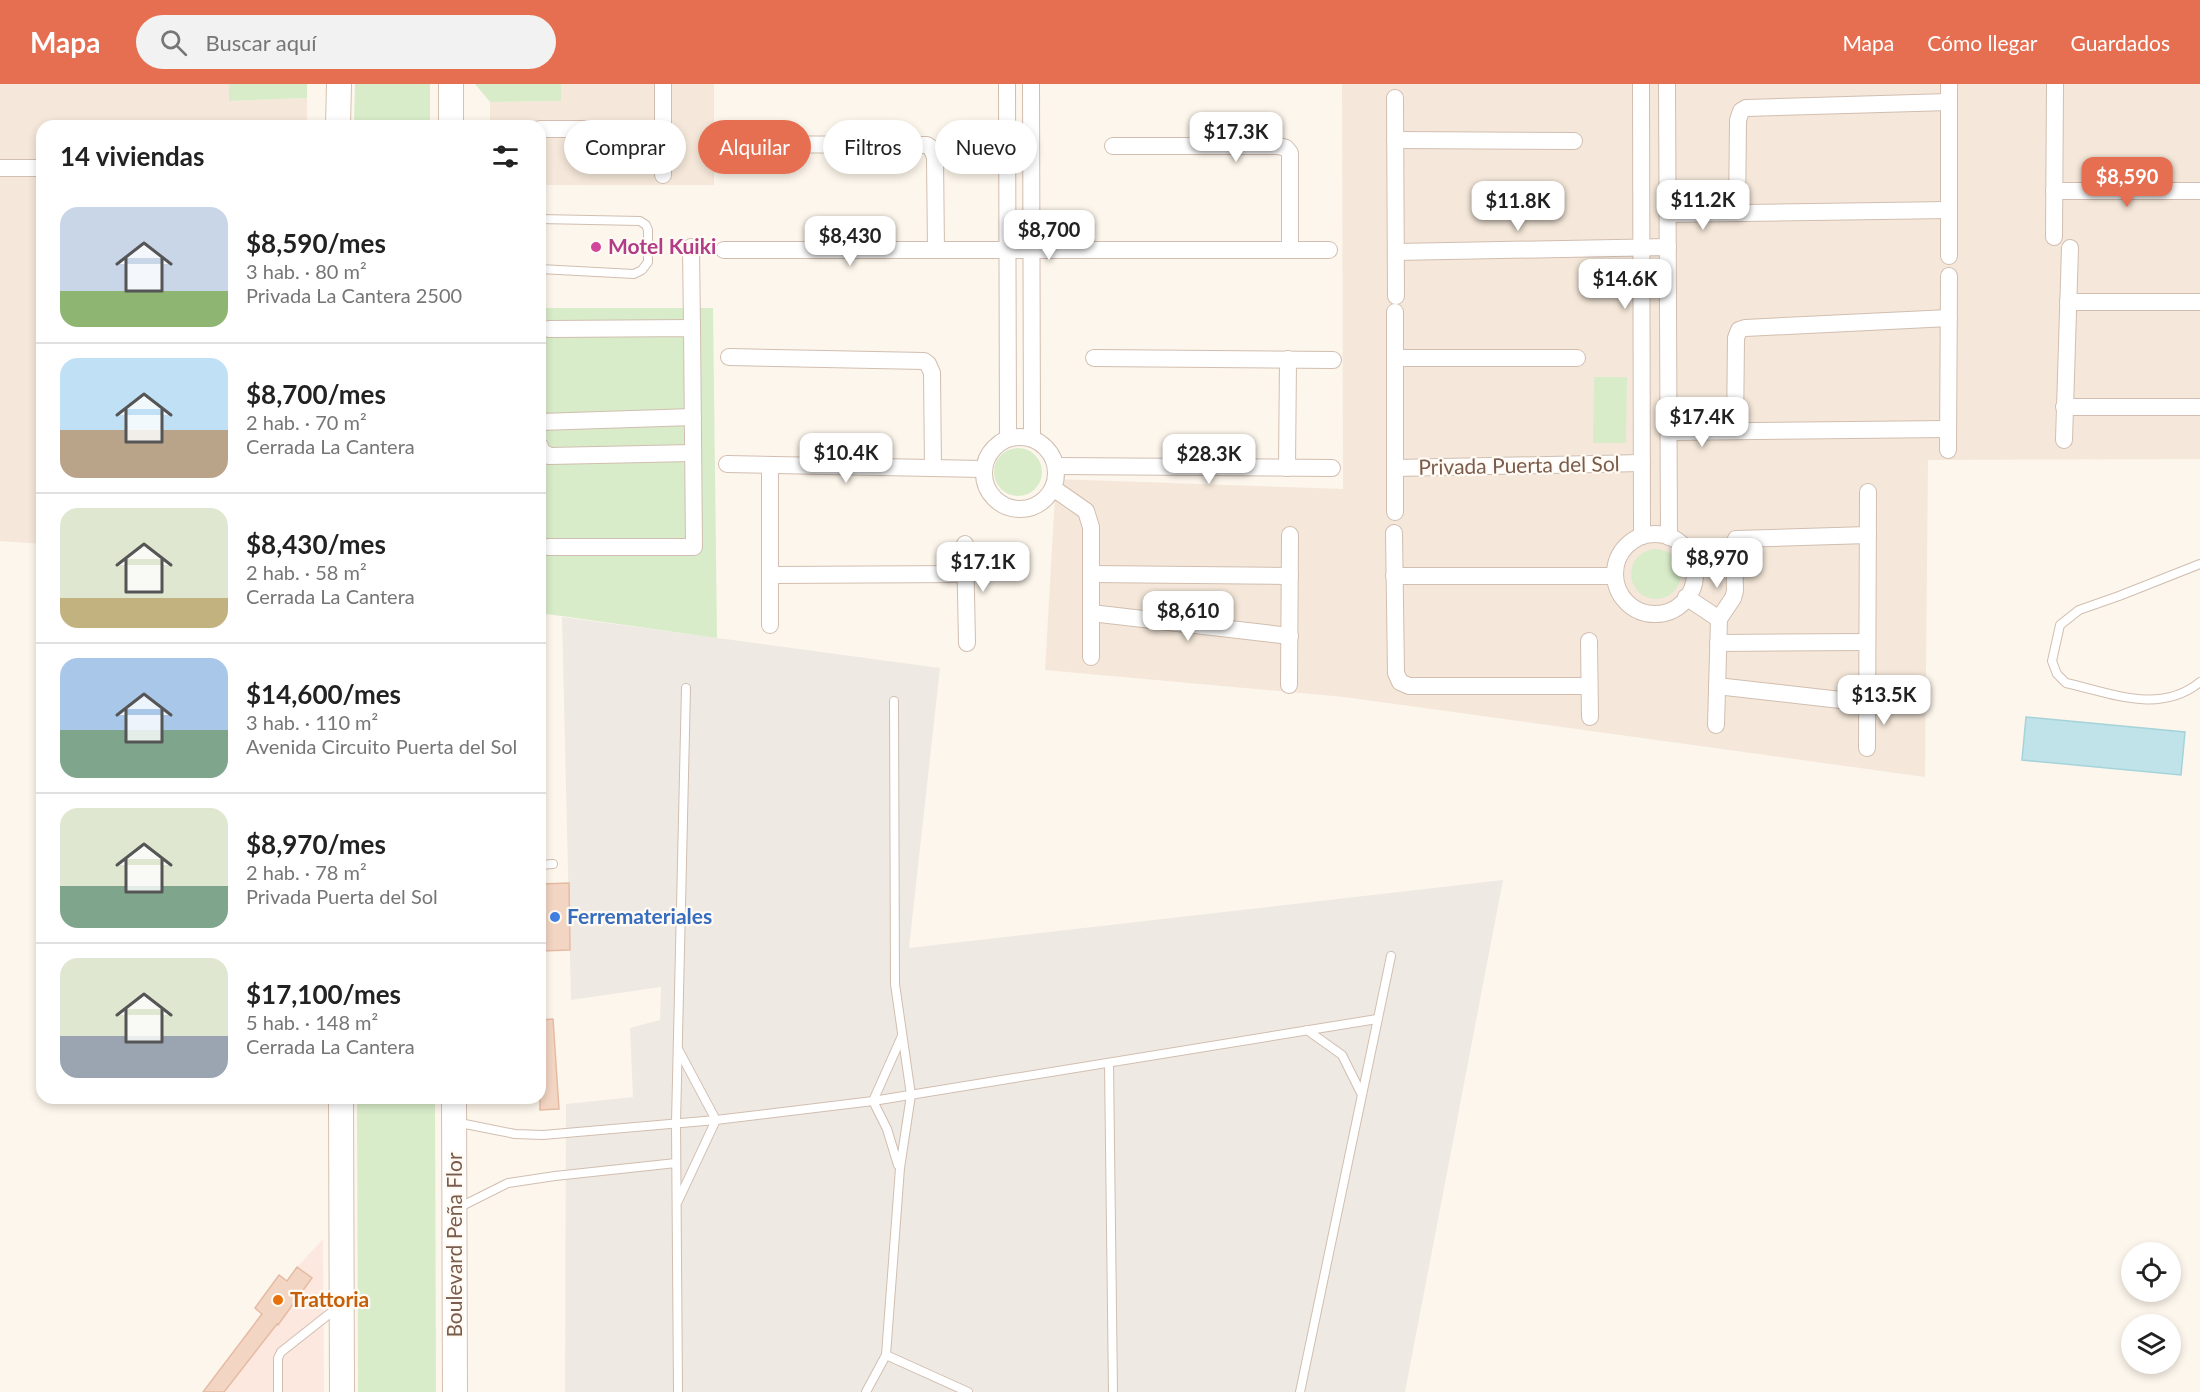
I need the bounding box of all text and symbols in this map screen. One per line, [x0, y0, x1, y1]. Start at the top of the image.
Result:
search box [136, 15, 556, 69]
text: Mapa [30, 25, 100, 59]
icon: search [157, 26, 190, 59]
text: Buscar aquí [205, 29, 317, 56]
text: Mapa [1842, 30, 1894, 55]
text: Cómo llegar [1927, 30, 2038, 55]
text: Guardados [2071, 30, 2170, 55]
pin: $17.3K [1187, 112, 1285, 163]
text: $17.3K [1204, 119, 1268, 143]
chip: Comprar [564, 120, 686, 174]
chip: Alquilar [698, 120, 811, 174]
chip: Filtros [823, 120, 923, 174]
chip: Nuevo [935, 120, 1037, 174]
text: 14 viviendas [60, 140, 204, 172]
icon: filters [489, 140, 522, 173]
pin: $8,590 [2078, 157, 2176, 208]
text: $8,590 [2096, 164, 2158, 188]
pin: $11.2K [1654, 180, 1752, 231]
pin: $11.8K [1469, 181, 1567, 232]
text: $11.2K [1671, 187, 1735, 211]
text: $11.8K [1486, 188, 1550, 212]
pin: $8,700 [1000, 210, 1098, 261]
pin: $8,430 [801, 216, 899, 267]
text: $8,700 [1018, 217, 1080, 241]
text: $8,430 [819, 223, 881, 247]
text: $8,590/mes [246, 227, 386, 259]
icon: home [108, 231, 180, 303]
place label: Motel Kuiki [608, 233, 716, 258]
marker: Motel Kuiki [589, 240, 603, 254]
text: 3 hab. · 80 m² [246, 259, 367, 283]
pin: $14.6K [1576, 259, 1674, 310]
text: $14.6K [1593, 266, 1657, 290]
text: Privada La Cantera 2500 [246, 283, 462, 307]
text: $8,700/mes [246, 378, 386, 410]
icon: home [108, 382, 180, 454]
pin: $17.4K [1653, 397, 1751, 448]
text: $17.4K [1670, 404, 1734, 428]
text: 2 hab. · 70 m² [246, 410, 367, 434]
pin: $10.4K [797, 433, 895, 484]
text: Cerrada La Cantera [246, 434, 415, 458]
pin: $28.3K [1160, 434, 1258, 485]
text: $10.4K [814, 440, 878, 464]
text: $28.3K [1177, 441, 1241, 465]
street label: Privada Puerta del Sol [1418, 450, 1620, 479]
text: $8,430/mes [246, 528, 386, 560]
icon: home [108, 532, 180, 604]
pin: $8,970 [1668, 538, 1766, 589]
pin: $17.1K [934, 542, 1032, 593]
text: $8,970 [1686, 545, 1748, 569]
text: $17.1K [951, 549, 1015, 573]
text: 2 hab. · 58 m² [246, 560, 367, 584]
text: Cerrada La Cantera [246, 584, 415, 608]
pin: $8,610 [1139, 591, 1237, 642]
text: $8,610 [1157, 598, 1219, 622]
pin: $13.5K [1835, 675, 1933, 726]
text: $14,600/mes [246, 678, 401, 710]
icon: home [108, 682, 180, 754]
text: $13.5K [1852, 682, 1916, 706]
text: 3 hab. · 110 m² [246, 710, 378, 734]
text: Avenida Circuito Puerta del Sol [246, 734, 517, 758]
text: $8,970/mes [246, 828, 386, 860]
icon: home [108, 832, 180, 904]
text: 2 hab. · 78 m² [246, 860, 367, 884]
text: Privada Puerta del Sol [246, 884, 438, 908]
place label: Ferremateriales [567, 903, 712, 928]
marker: Ferremateriales [548, 910, 562, 924]
text: $17,100/mes [246, 978, 401, 1010]
icon: home [108, 982, 180, 1054]
text: 5 hab. · 148 m² [246, 1010, 378, 1034]
text: Cerrada La Cantera [246, 1034, 415, 1058]
street label: Boulevard Peña Flor [441, 1152, 466, 1338]
map controls [2121, 1242, 2181, 1374]
button: locate [2121, 1242, 2181, 1302]
place label: Trattoria [290, 1286, 369, 1311]
marker: Trattoria [271, 1293, 285, 1307]
button: layers [2121, 1314, 2181, 1374]

